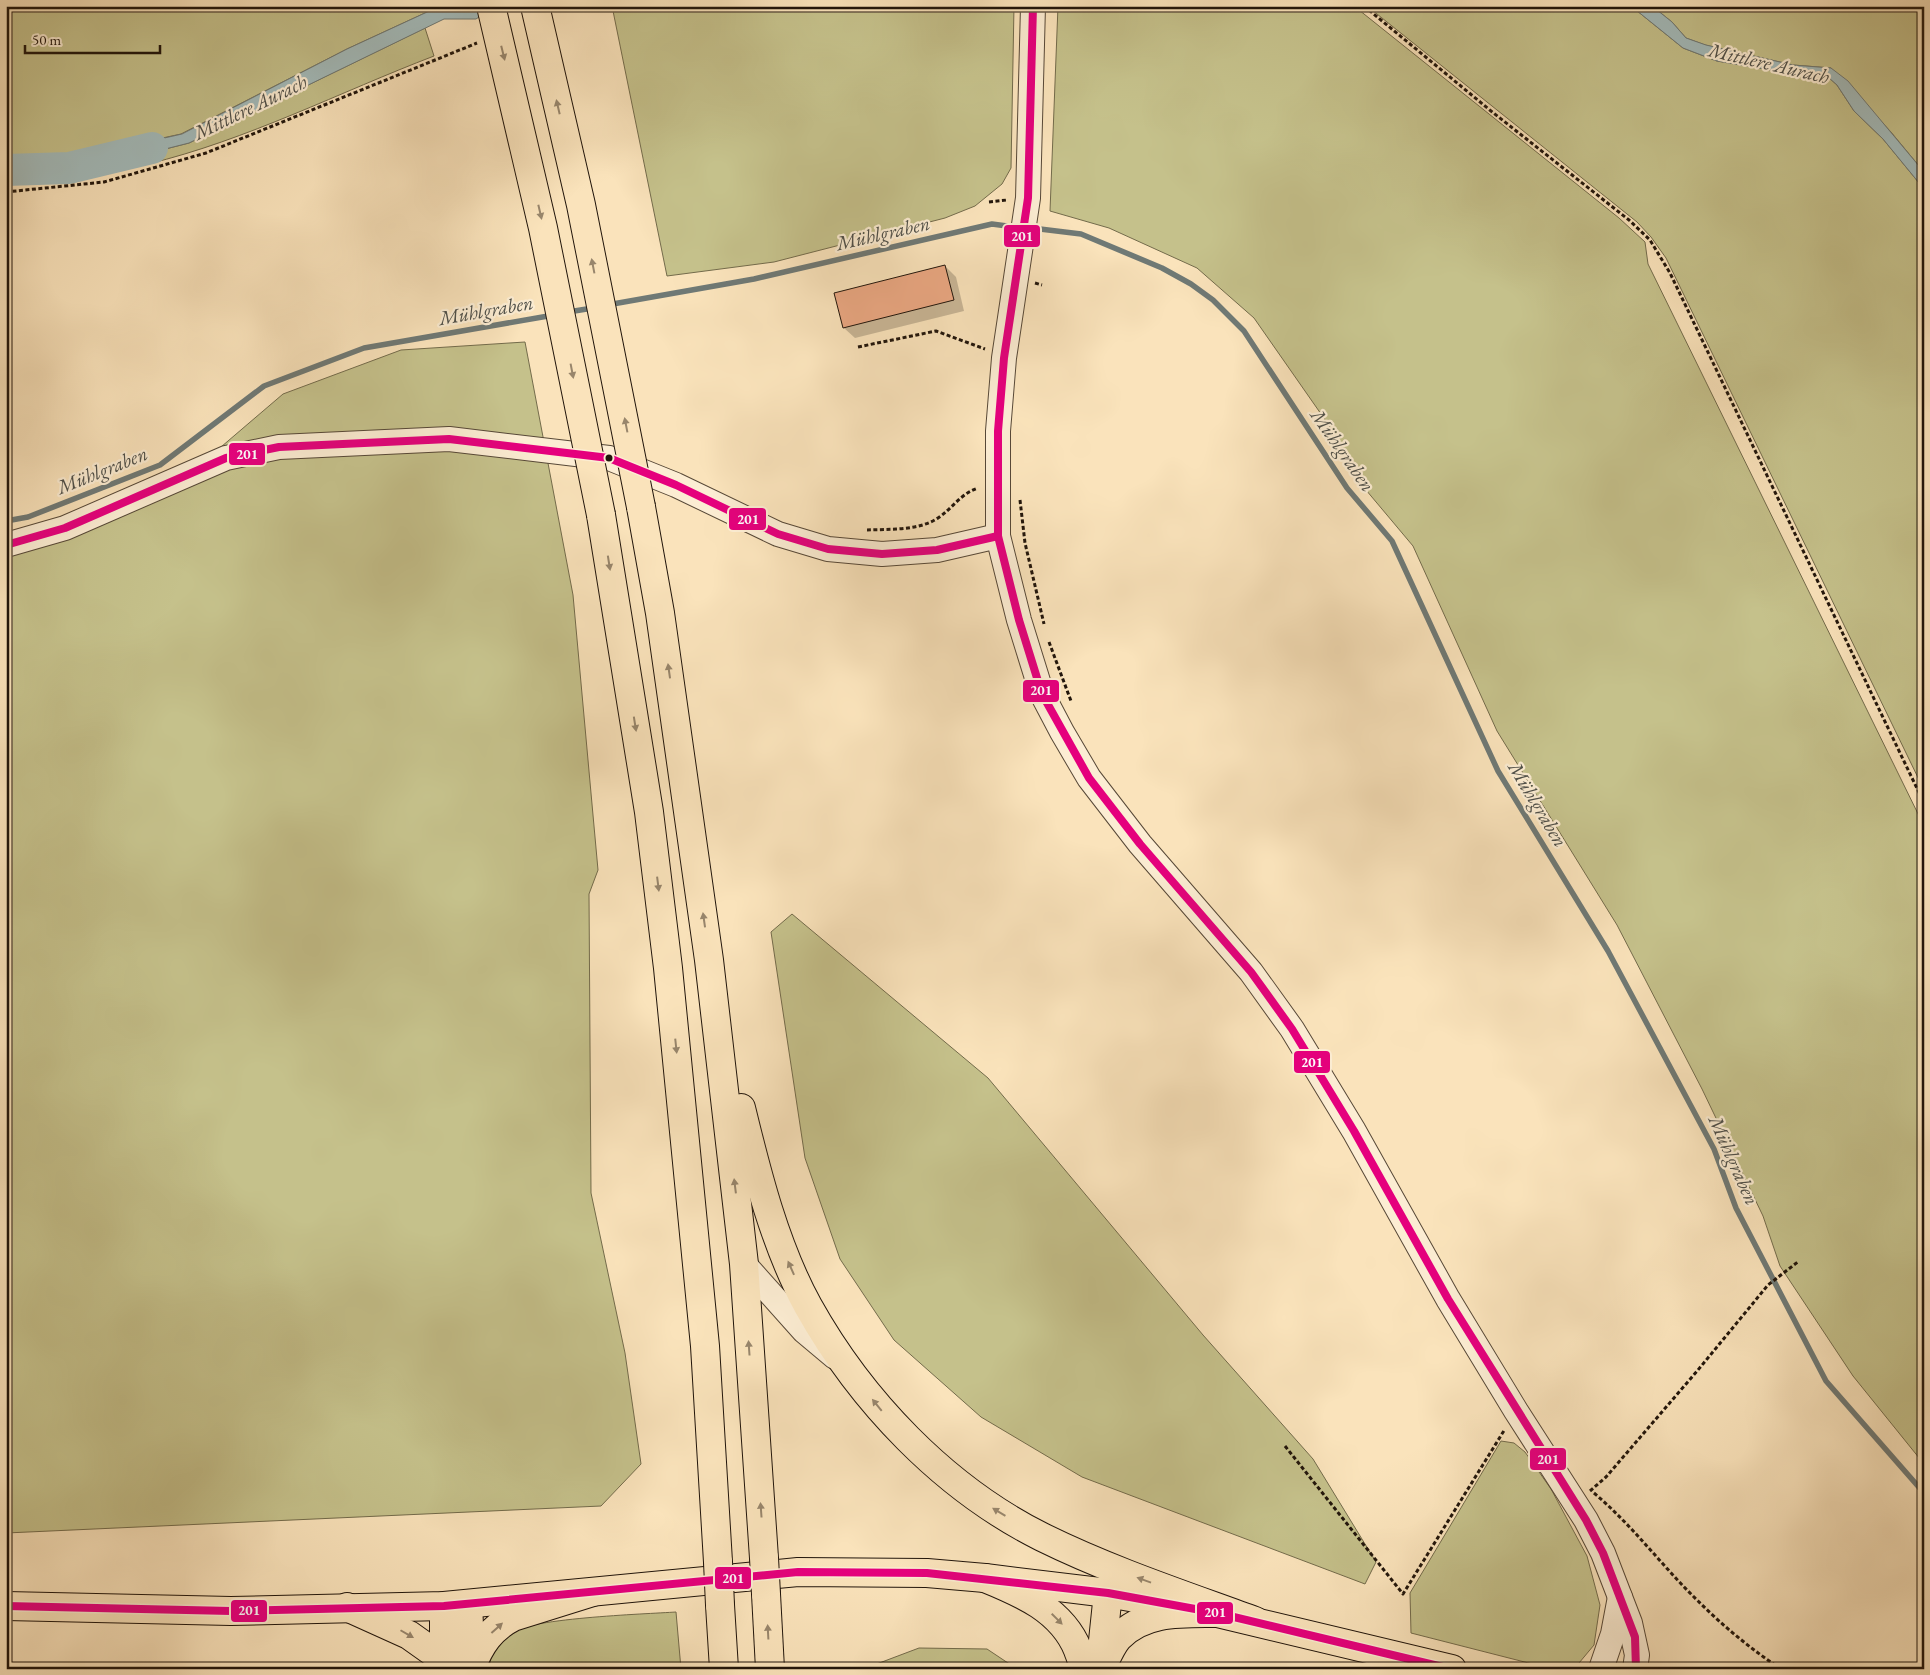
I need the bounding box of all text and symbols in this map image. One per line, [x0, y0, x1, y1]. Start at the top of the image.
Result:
scale bar [25, 22, 160, 54]
text: 50 m [32, 30, 61, 49]
water label: Mittlere Aurach [1705, 36, 1832, 90]
one-way arrow [499, 46, 507, 61]
water label: Mittlere Aurach [188, 68, 311, 146]
one-way arrow [554, 100, 562, 115]
one-way arrow [536, 204, 544, 219]
water label: Mühlgraben [833, 210, 932, 257]
line badge: 201 [1003, 224, 1041, 248]
text: 201 [1011, 227, 1033, 245]
one-way arrow [589, 257, 597, 273]
water label: Mühlgraben [436, 289, 535, 331]
one-way arrow [568, 363, 576, 379]
water label: Mühlgraben [1304, 403, 1381, 497]
one-way arrow [621, 417, 629, 433]
water label: Mühlgraben [52, 440, 151, 500]
line badge: 201 [228, 442, 266, 466]
text: 201 [236, 445, 258, 463]
unlabelled marker [604, 453, 614, 463]
line badge: 201 [728, 507, 767, 531]
text: 201 [737, 510, 759, 528]
one-way arrow [605, 556, 613, 572]
one-way arrow [664, 663, 672, 679]
line badge: 201 [1022, 679, 1060, 703]
text: 201 [1030, 681, 1052, 699]
one-way arrow [631, 716, 639, 732]
water label: Mühlgraben [1502, 756, 1574, 852]
one-way arrow [654, 877, 662, 893]
one-way arrow [700, 912, 708, 928]
one-way arrow [673, 1038, 681, 1054]
line badge: 201 [1293, 1050, 1331, 1074]
text: 201 [1301, 1053, 1323, 1071]
water label: Mühlgraben [1702, 1110, 1765, 1209]
one-way arrow [731, 1178, 739, 1194]
one-way arrow [787, 1261, 795, 1275]
one-way arrow [745, 1339, 753, 1355]
one-way arrow [872, 1399, 883, 1412]
line badge: 201 [1529, 1447, 1567, 1471]
text: 201 [1537, 1450, 1559, 1468]
one-way arrow [757, 1501, 765, 1517]
one-way arrow [992, 1507, 1006, 1516]
line badge: 201 [714, 1566, 752, 1590]
text: 201 [722, 1569, 744, 1587]
one-way arrow [1136, 1576, 1151, 1584]
line badge: 201 [230, 1599, 268, 1623]
text: 201 [238, 1601, 260, 1619]
line badge: 201 [1196, 1601, 1234, 1625]
text: 201 [1204, 1603, 1226, 1621]
one-way arrow [1050, 1613, 1062, 1625]
one-way arrow [490, 1622, 503, 1633]
one-way arrow [763, 1623, 771, 1639]
one-way arrow [400, 1630, 414, 1639]

